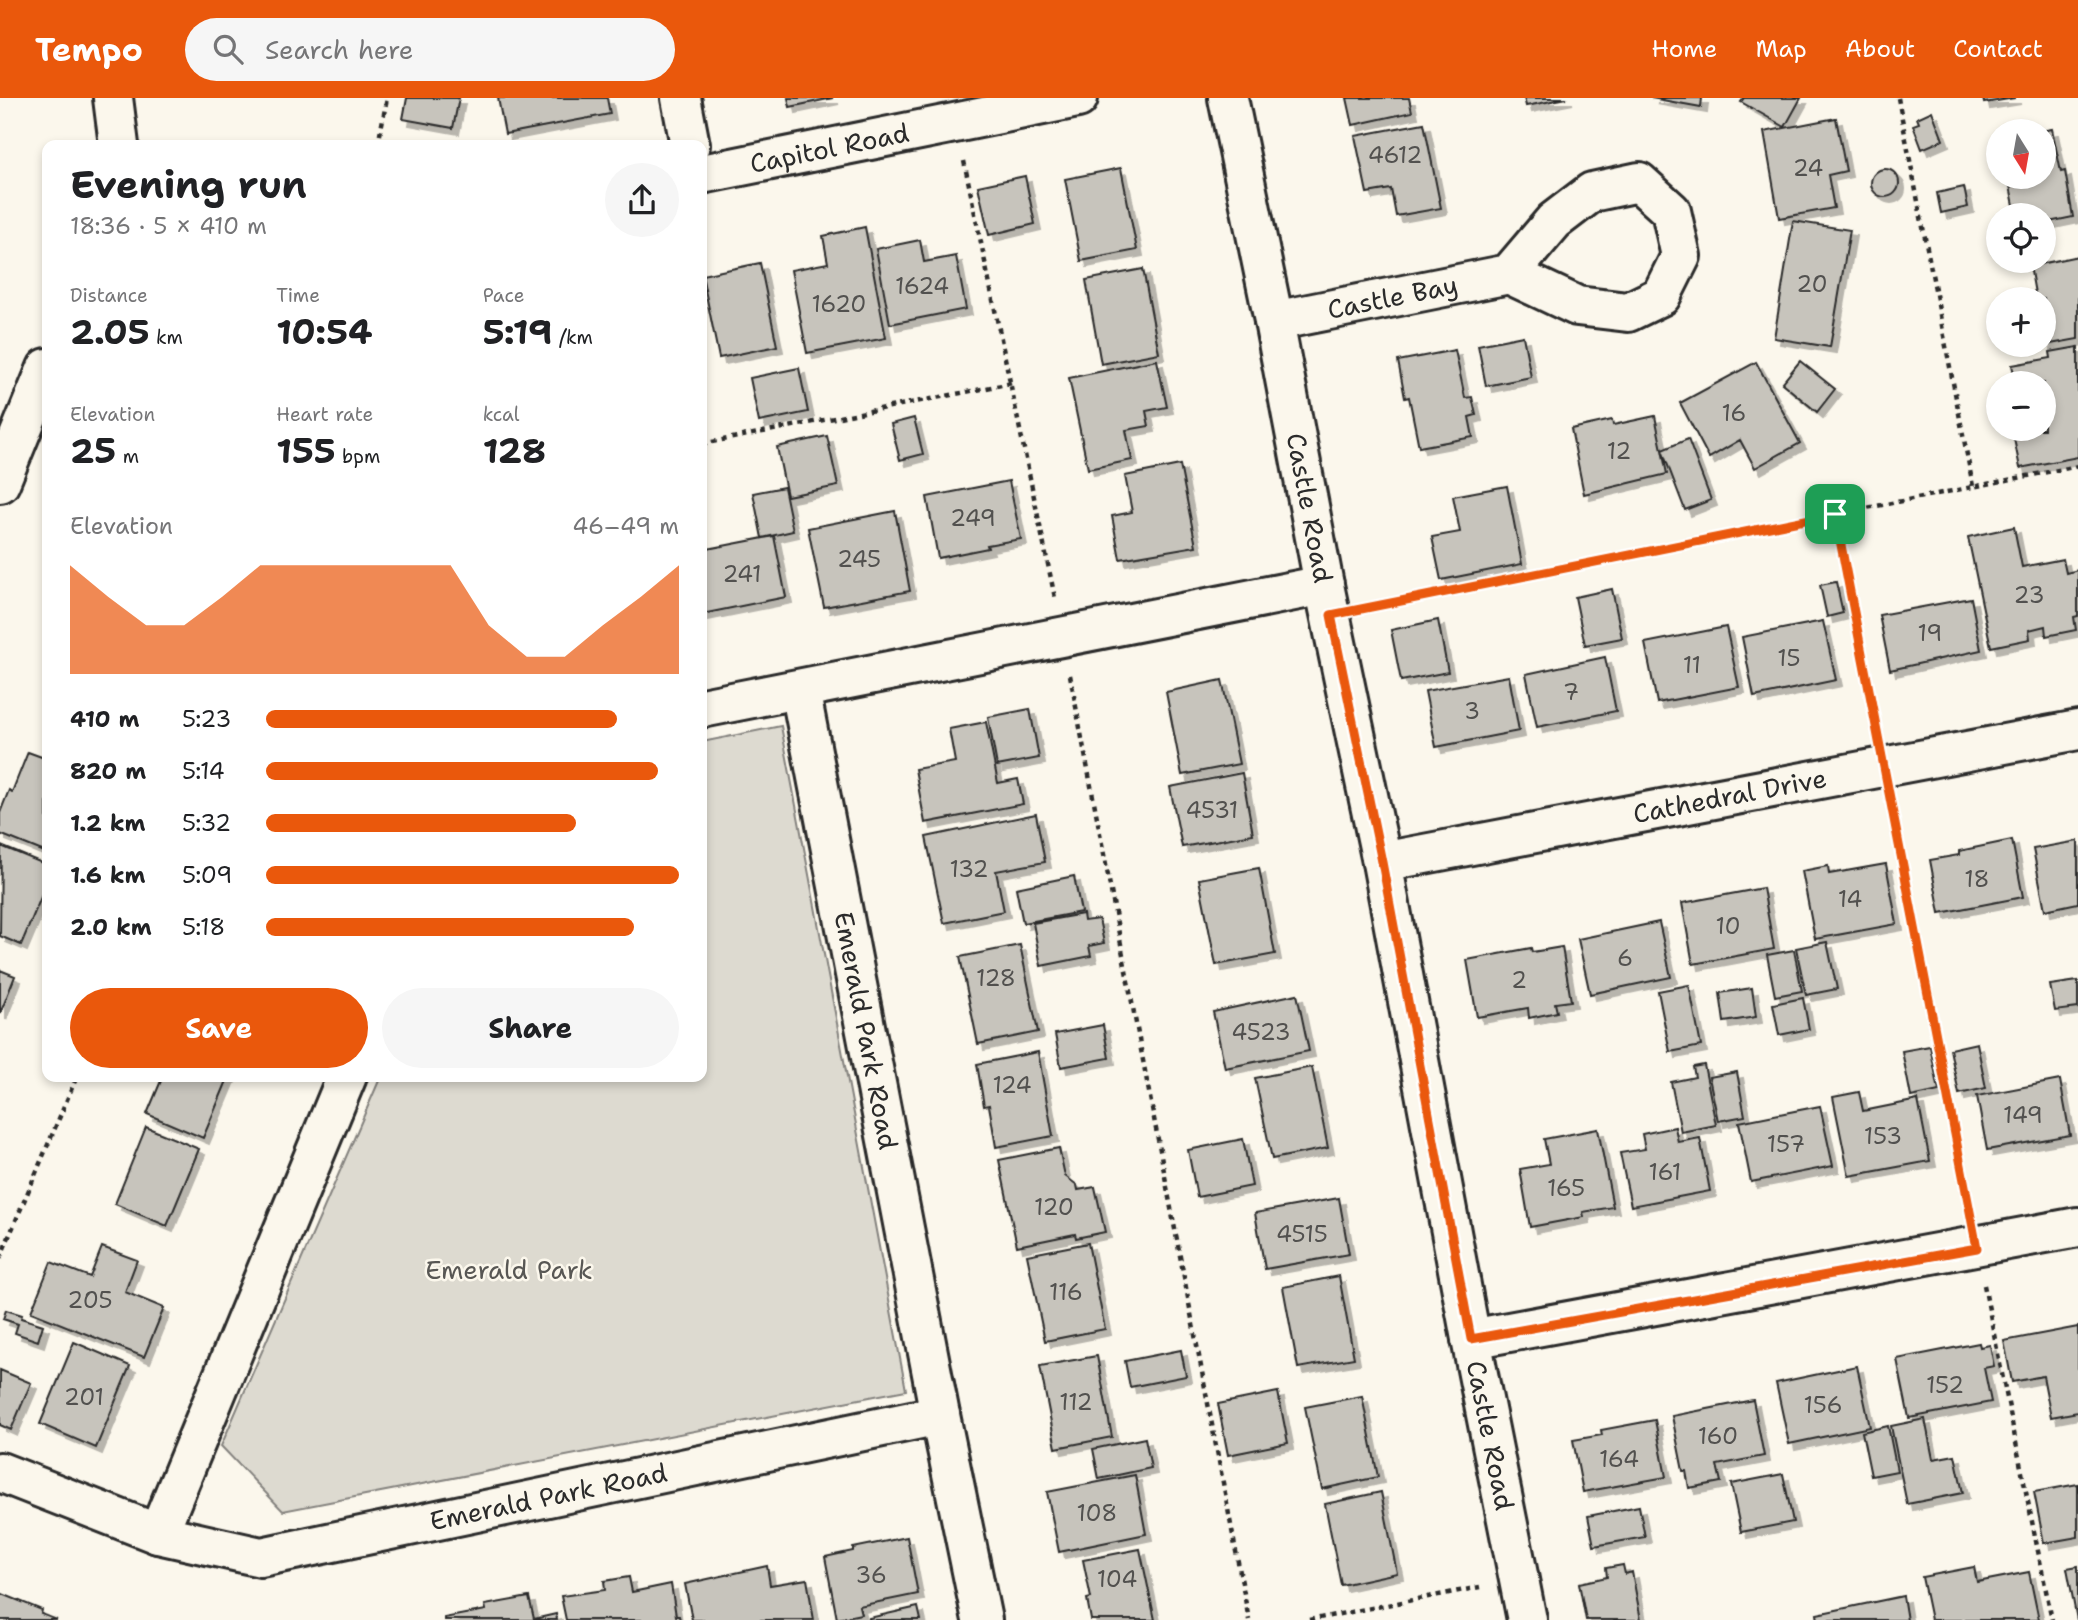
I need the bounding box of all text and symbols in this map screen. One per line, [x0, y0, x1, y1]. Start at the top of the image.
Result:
search box [185, 18, 675, 81]
text: Tempo [35, 27, 143, 72]
icon: search [209, 30, 247, 68]
text: Search here [265, 32, 414, 67]
text: Home [1651, 33, 1717, 65]
text: Map [1755, 33, 1807, 65]
text: About [1845, 33, 1915, 65]
text: Contact [1953, 33, 2043, 65]
street label: Capitol Road [747, 115, 912, 181]
north arrow [1986, 119, 2056, 189]
map controls [1986, 119, 2056, 441]
house number: 4612 [1368, 140, 1422, 170]
house number: 24 [1793, 153, 1823, 183]
text: Evening run [70, 159, 307, 210]
button: share [605, 163, 679, 237]
button: locate [1986, 203, 2056, 273]
text: 18:36 · 5 × 410 m [70, 211, 267, 241]
street label: Castle Bay [1324, 267, 1461, 327]
house number: 20 [1796, 269, 1828, 299]
house number: 1624 [895, 271, 949, 301]
text: Distance [70, 283, 148, 308]
text: Time [276, 283, 320, 308]
text: Pace [483, 283, 524, 308]
button: + [1986, 287, 2056, 357]
house number: 1620 [812, 289, 866, 319]
text: 2.05 [70, 308, 150, 355]
text: 10:54 [276, 308, 372, 355]
text: 5:19 [483, 308, 553, 355]
text: km [150, 325, 183, 350]
text: /km [553, 325, 593, 350]
button: − [1986, 371, 2056, 441]
house number: 16 [1722, 398, 1746, 428]
text: Elevation [70, 402, 155, 427]
text: Heart rate [276, 402, 373, 427]
text: kcal [483, 402, 520, 427]
text: 25 [70, 427, 116, 474]
text: 155 [276, 427, 336, 474]
text: 128 [483, 427, 546, 474]
street label: Castle Road [1279, 430, 1341, 586]
house number: 12 [1607, 436, 1631, 466]
text: m [116, 444, 139, 469]
text: bpm [336, 444, 380, 469]
pin [1805, 484, 1865, 544]
icon: arrive [1816, 495, 1854, 533]
house number: 249 [950, 503, 996, 533]
text: Elevation [70, 511, 173, 541]
text: 46–49 m [572, 511, 679, 541]
house number: 245 [837, 544, 881, 574]
house number: 241 [722, 559, 762, 589]
house number: 23 [2013, 580, 2045, 610]
house number: 19 [1918, 618, 1942, 648]
house number: 15 [1777, 643, 1801, 673]
house number: 11 [1683, 650, 1701, 680]
house number: 7 [1563, 677, 1579, 707]
house number: 3 [1464, 696, 1480, 726]
text: 410 m [70, 704, 139, 734]
text: 5:23 [182, 704, 231, 734]
text: 820 m [70, 756, 146, 786]
text: 5:14 [182, 756, 225, 786]
street label: Cathedral Drive [1630, 760, 1829, 831]
house number: 4531 [1186, 795, 1238, 825]
text: 1.2 km [70, 808, 146, 838]
text: 5:32 [182, 808, 231, 838]
house number: 132 [949, 854, 989, 884]
text: 1.6 km [70, 860, 145, 890]
text: 5:09 [182, 860, 232, 890]
house number: 18 [1964, 864, 1990, 894]
house number: 14 [1838, 884, 1862, 914]
street label: Emerald Park Road [826, 909, 906, 1153]
house number: 10 [1715, 911, 1741, 941]
text: 2.0 km [70, 912, 152, 942]
text: 5:18 [182, 912, 225, 942]
house number: 6 [1617, 943, 1633, 973]
house number: 128 [976, 963, 1016, 993]
house number: 2 [1511, 965, 1527, 995]
button: Save [70, 988, 368, 1068]
button: Share [382, 988, 679, 1068]
house number: 4523 [1231, 1017, 1291, 1047]
house number: 124 [992, 1070, 1032, 1100]
house number: 149 [2003, 1100, 2043, 1130]
house number: 153 [1864, 1121, 1902, 1151]
house number: 157 [1767, 1129, 1805, 1159]
house number: 161 [1649, 1157, 1681, 1187]
house number: 165 [1547, 1173, 1585, 1203]
house number: 120 [1034, 1192, 1074, 1222]
house number: 4515 [1276, 1219, 1328, 1249]
park label: Emerald Park [425, 1252, 593, 1287]
house number: 116 [1049, 1277, 1083, 1307]
house number: 205 [67, 1285, 113, 1315]
street label: Castle Road [1459, 1358, 1523, 1513]
house number: 152 [1926, 1370, 1964, 1400]
house number: 201 [64, 1382, 104, 1412]
house number: 112 [1059, 1387, 1093, 1417]
house number: 156 [1803, 1390, 1843, 1420]
house number: 160 [1698, 1421, 1738, 1451]
house number: 164 [1599, 1444, 1639, 1474]
street label: Emerald Park Road [427, 1455, 670, 1538]
house number: 108 [1077, 1498, 1117, 1528]
house number: 36 [855, 1560, 887, 1590]
house number: 104 [1097, 1564, 1137, 1594]

